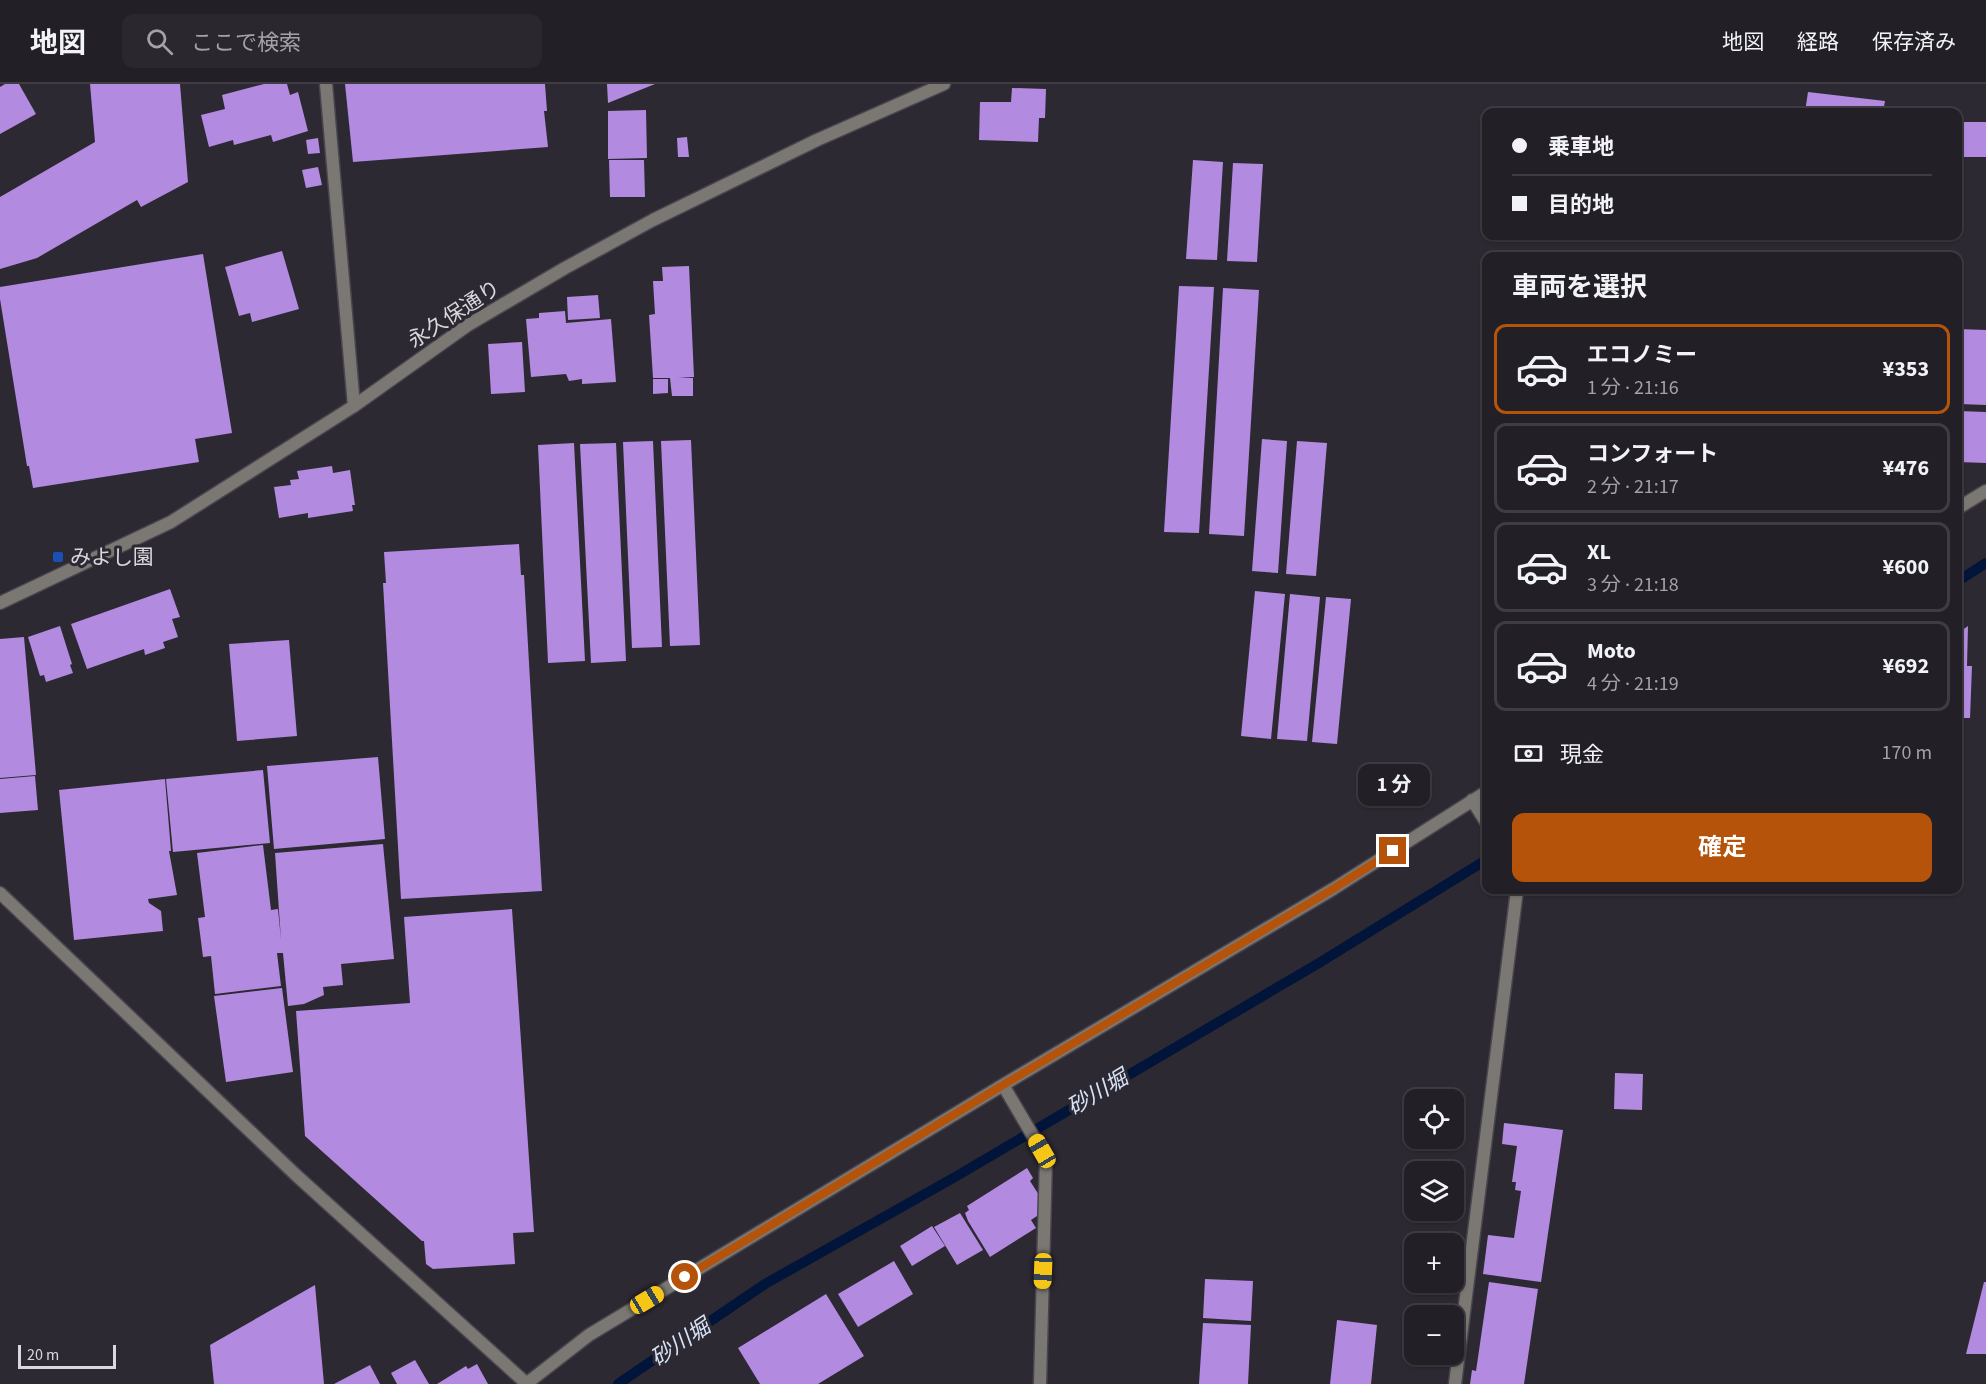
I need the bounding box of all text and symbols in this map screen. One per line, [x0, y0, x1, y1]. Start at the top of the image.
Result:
search box [122, 14, 542, 68]
text: 地図 [30, 23, 86, 63]
icon: search [143, 25, 176, 58]
text: ここで検索 [191, 27, 301, 59]
text: 地図 [1722, 27, 1764, 57]
text: 経路 [1797, 27, 1839, 57]
text: 保存済み [1872, 27, 1956, 57]
text: 乗車地 [1548, 131, 1614, 163]
text: 目的地 [1548, 189, 1614, 221]
text: 車両を選択 [1512, 268, 1647, 307]
street label: 永久保通り [402, 273, 506, 355]
text: エコノミー [1587, 339, 1697, 371]
icon: car [1515, 342, 1569, 396]
text: ¥353 [1883, 353, 1929, 385]
text: 1 分 · 21:16 [1587, 374, 1679, 402]
text: コンフォート [1587, 438, 1718, 470]
icon: car [1515, 441, 1569, 495]
text: ¥476 [1883, 452, 1929, 484]
text: 2 分 · 21:17 [1587, 473, 1679, 501]
text: XL [1587, 536, 1611, 568]
icon: car [1515, 540, 1569, 594]
place label: みよし園 [70, 542, 154, 572]
marker: みよし園 [51, 550, 65, 564]
text: ¥600 [1883, 551, 1929, 583]
text: 3 分 · 21:18 [1587, 571, 1679, 599]
text: Moto [1587, 635, 1636, 667]
icon: car [1515, 639, 1569, 693]
text: ¥692 [1883, 650, 1929, 682]
text: 4 分 · 21:19 [1587, 670, 1679, 698]
icon: cash [1512, 737, 1545, 770]
text: 現金 [1560, 739, 1604, 771]
text: 170 m [1882, 739, 1932, 767]
callout: 1 分 [1357, 764, 1429, 806]
text: 1 分 [1377, 771, 1411, 799]
button: 確定 [1512, 813, 1932, 882]
route end [1379, 837, 1406, 864]
water label: 砂川堀 [1061, 1061, 1137, 1124]
map controls [1404, 1089, 1464, 1365]
button: locate [1404, 1089, 1464, 1149]
car [1025, 1131, 1059, 1171]
button: layers [1404, 1161, 1464, 1221]
button: + [1404, 1233, 1464, 1293]
car [1033, 1253, 1053, 1289]
route start [671, 1263, 698, 1290]
car [627, 1283, 667, 1317]
button: − [1404, 1305, 1464, 1365]
water label: 砂川堀 [644, 1309, 719, 1375]
scale bar [18, 1342, 116, 1370]
text: 20 m [27, 1344, 59, 1366]

